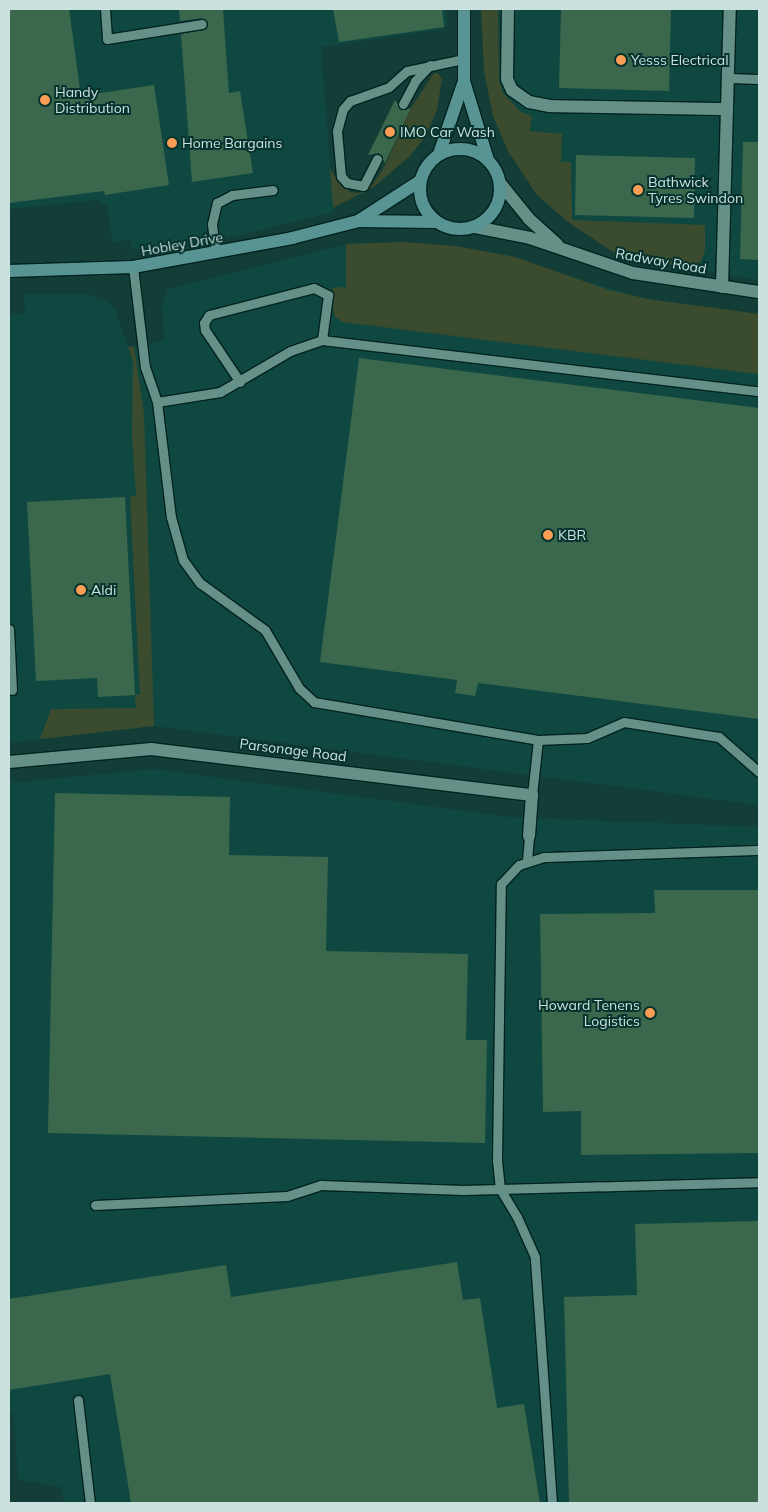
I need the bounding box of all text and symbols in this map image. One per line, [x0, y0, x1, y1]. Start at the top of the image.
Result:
place label: Yesss Electrical [631, 52, 729, 68]
marker: Yesss Electrical [615, 54, 627, 66]
place label: Handy Distribution [55, 84, 130, 116]
marker: Handy Distribution [39, 94, 51, 106]
place label: IMO Car Wash [400, 124, 495, 140]
marker: IMO Car Wash [384, 126, 396, 138]
place label: Home Bargains [182, 135, 283, 151]
marker: Home Bargains [166, 137, 178, 149]
place label: Bathwick Tyres Swindon [648, 174, 743, 206]
marker: Bathwick Tyres Swindon [632, 184, 644, 196]
street label: Hobley Drive [140, 229, 224, 259]
street label: Radway Road [614, 245, 708, 277]
place label: KBR [558, 527, 586, 543]
marker: KBR [542, 529, 554, 541]
place label: Aldi [91, 582, 116, 598]
marker: Aldi [75, 584, 87, 596]
street label: Parsonage Road [238, 735, 348, 765]
place label: Howard Tenens Logistics [538, 997, 640, 1030]
marker: Howard Tenens Logistics [644, 1007, 656, 1019]

